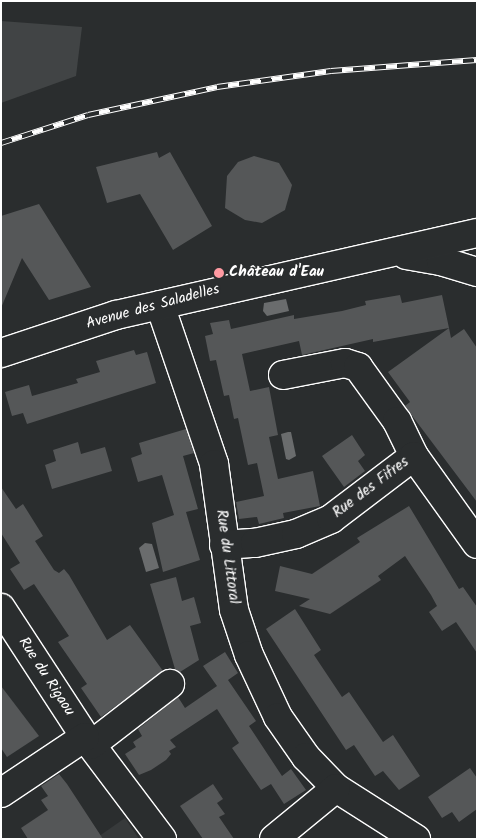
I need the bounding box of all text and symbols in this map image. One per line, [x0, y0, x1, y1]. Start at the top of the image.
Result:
place label: Château d'Eau [229, 264, 324, 282]
marker: Château d'Eau [213, 267, 225, 279]
street label: Avenue des Saladelles [84, 281, 222, 333]
street label: Rue des Fifres [329, 454, 413, 522]
street label: Rue du Littoral [211, 509, 243, 605]
street label: Rue du Rigaou [14, 634, 78, 720]

